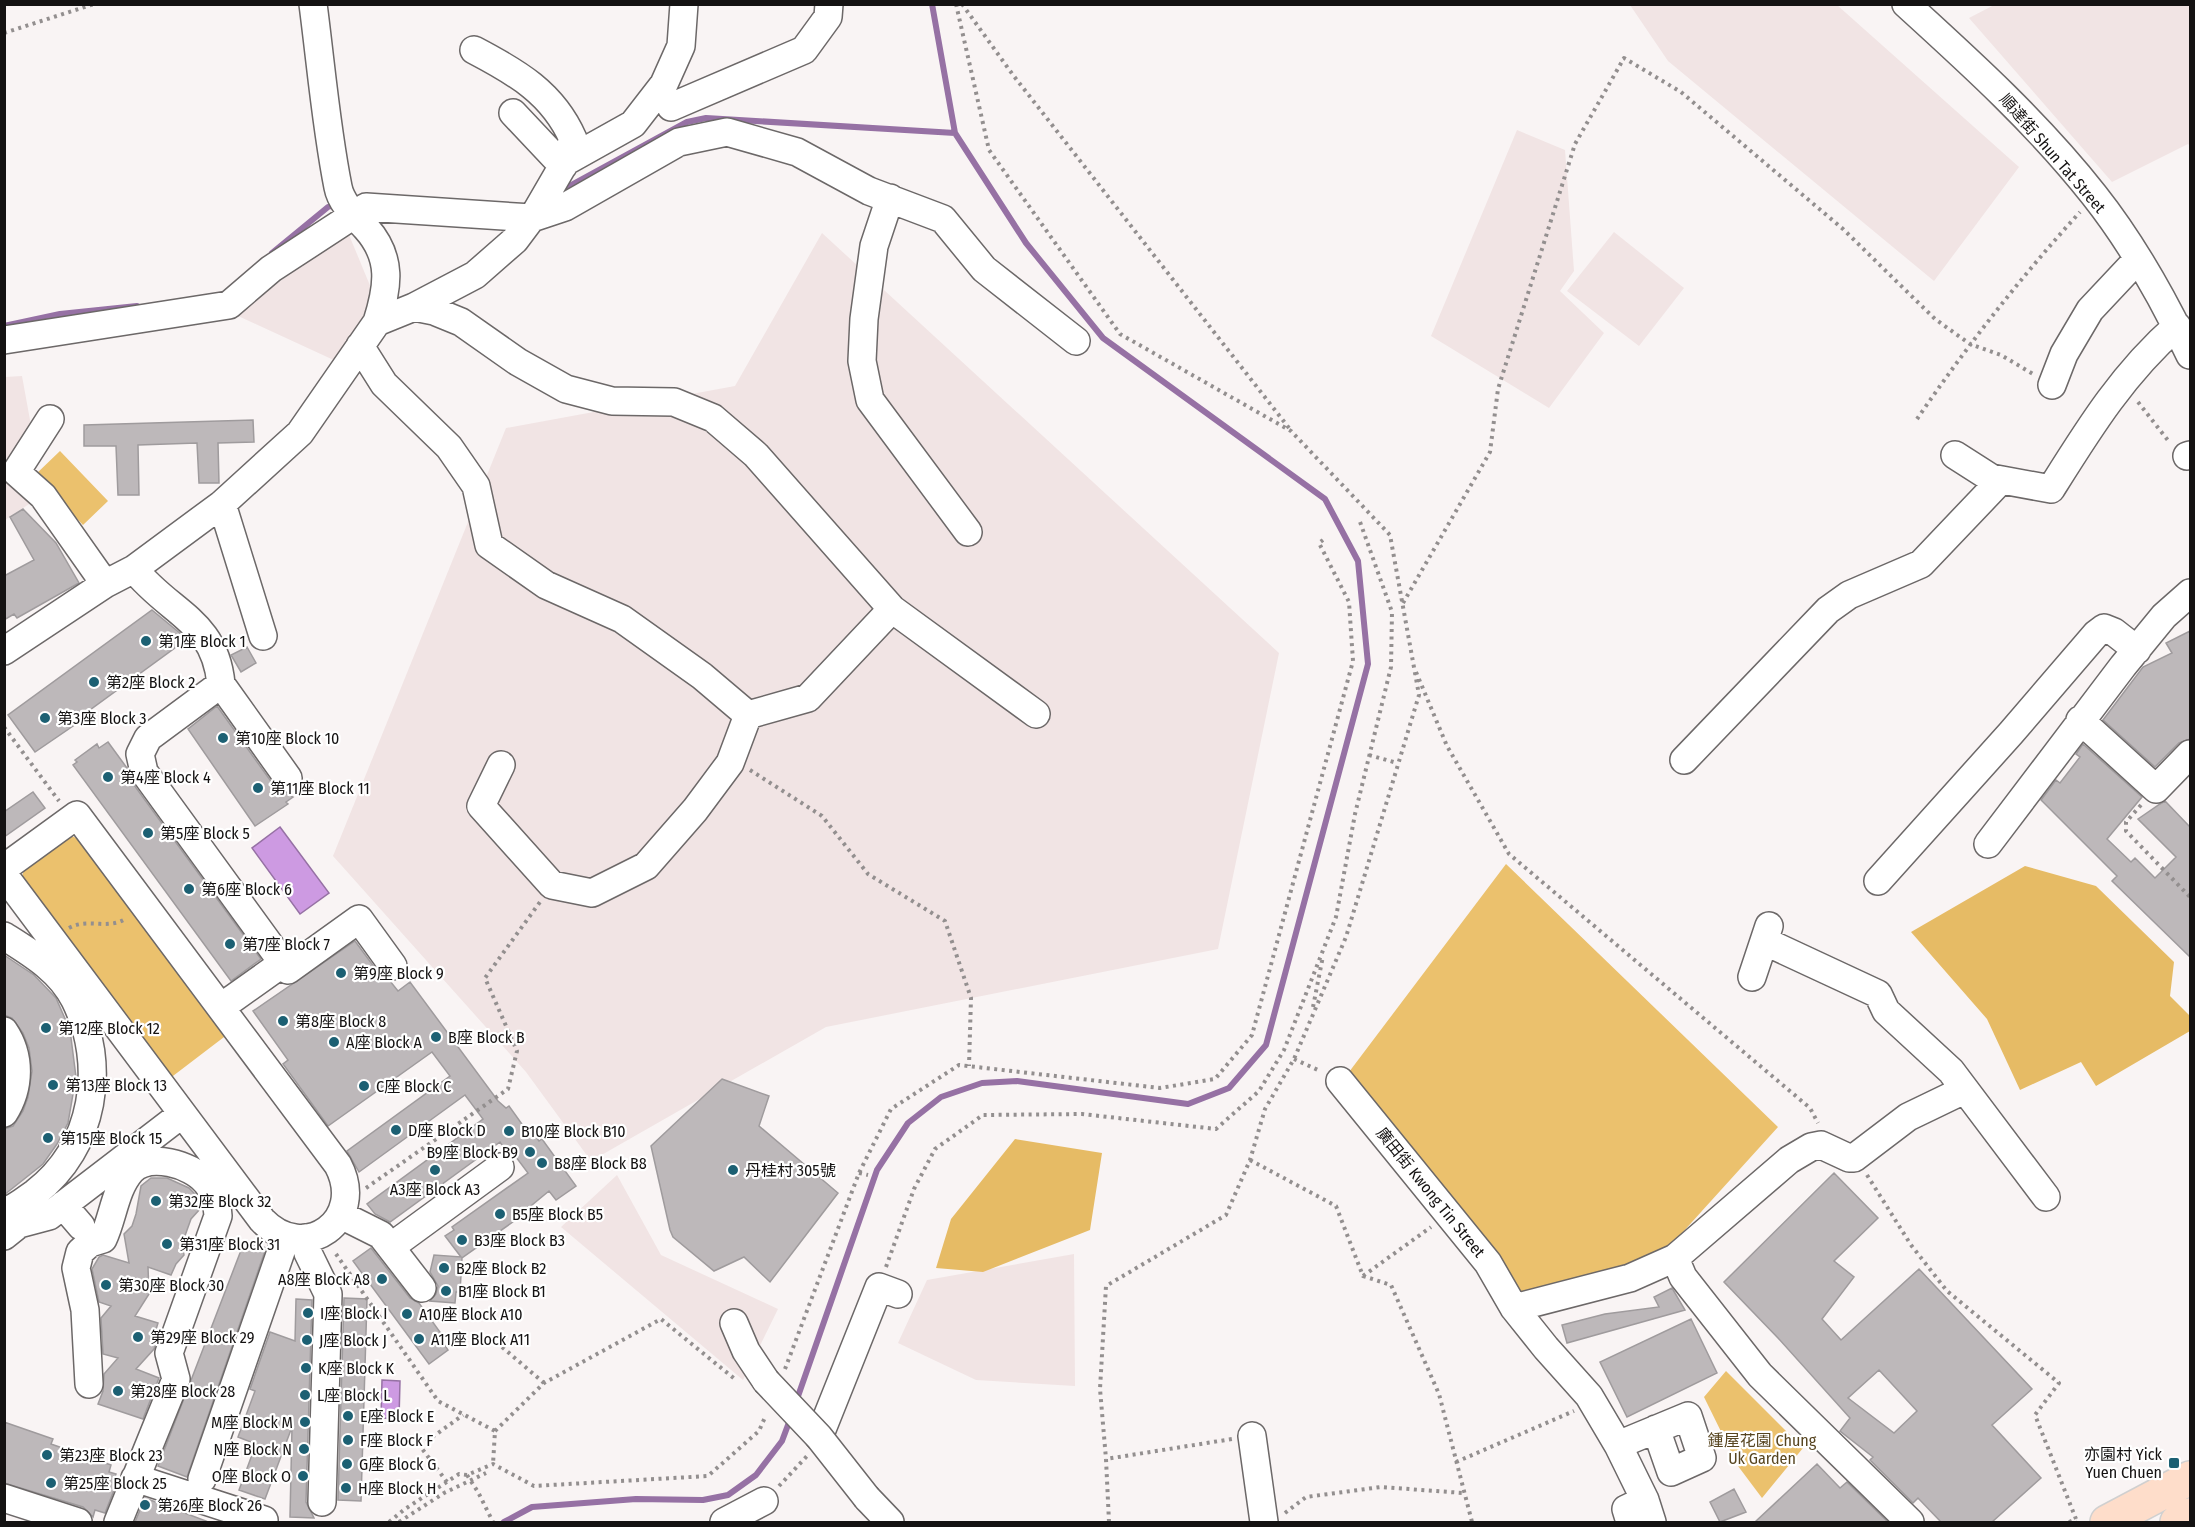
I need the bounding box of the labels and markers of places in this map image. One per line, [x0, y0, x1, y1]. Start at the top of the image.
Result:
place label: 第1座 Block 1 [158, 632, 246, 651]
marker: 第1座 Block 1 [139, 634, 153, 648]
place label: 第2座 Block 2 [106, 673, 195, 692]
marker: 第2座 Block 2 [87, 675, 101, 689]
place label: 第3座 Block 3 [57, 709, 147, 728]
marker: 第3座 Block 3 [38, 711, 52, 725]
place label: 第10座 Block 10 [235, 729, 339, 748]
marker: 第10座 Block 10 [216, 731, 230, 745]
place label: 第4座 Block 4 [120, 768, 211, 787]
marker: 第4座 Block 4 [101, 770, 115, 784]
place label: 第11座 Block 11 [270, 779, 370, 798]
marker: 第11座 Block 11 [251, 781, 265, 795]
place label: 第5座 Block 5 [160, 824, 250, 843]
marker: 第5座 Block 5 [141, 826, 155, 840]
place label: 第6座 Block 6 [201, 880, 292, 899]
marker: 第6座 Block 6 [182, 882, 196, 896]
place label: 第7座 Block 7 [242, 935, 331, 954]
marker: 第7座 Block 7 [223, 937, 237, 951]
place label: 第9座 Block 9 [353, 964, 444, 983]
marker: 第9座 Block 9 [334, 966, 348, 980]
place label: 第8座 Block 8 [295, 1012, 386, 1031]
marker: 第8座 Block 8 [276, 1014, 290, 1028]
place label: 第12座 Block 12 [58, 1019, 160, 1038]
marker: 第12座 Block 12 [39, 1021, 53, 1035]
place label: B座 Block B [448, 1028, 525, 1047]
marker: B座 Block B [429, 1030, 443, 1044]
place label: A座 Block A [346, 1033, 423, 1052]
marker: A座 Block A [327, 1035, 341, 1049]
place label: 第13座 Block 13 [65, 1076, 167, 1095]
place label: C座 Block C [376, 1077, 451, 1096]
marker: 第13座 Block 13 [46, 1078, 60, 1092]
marker: C座 Block C [357, 1079, 371, 1093]
place label: D座 Block D [408, 1121, 486, 1140]
place label: B10座 Block B10 [521, 1122, 626, 1141]
marker: D座 Block D [389, 1123, 403, 1137]
marker: B10座 Block B10 [502, 1124, 516, 1138]
place label: 第15座 Block 15 [60, 1129, 162, 1148]
marker: 第15座 Block 15 [41, 1131, 55, 1145]
place label: B9座 Block B9 [426, 1143, 518, 1162]
marker: B9座 Block B9 [523, 1145, 537, 1159]
place label: B8座 Block B8 [554, 1154, 647, 1173]
marker: B8座 Block B8 [535, 1156, 549, 1170]
place label: 丹桂村 305號 [745, 1161, 836, 1180]
marker: A3座 Block A3 [428, 1163, 442, 1177]
marker: 丹桂村 305號 [726, 1163, 740, 1177]
place label: A3座 Block A3 [390, 1180, 480, 1199]
place label: 第32座 Block 32 [168, 1192, 271, 1211]
marker: 第32座 Block 32 [149, 1194, 163, 1208]
place label: B5座 Block B5 [512, 1205, 603, 1224]
marker: B5座 Block B5 [493, 1207, 507, 1221]
place label: B3座 Block B3 [474, 1231, 565, 1250]
marker: B3座 Block B3 [455, 1233, 469, 1247]
place label: 第31座 Block 31 [179, 1235, 280, 1254]
marker: 第31座 Block 31 [160, 1237, 174, 1251]
place label: B2座 Block B2 [456, 1259, 546, 1278]
marker: B2座 Block B2 [437, 1261, 451, 1275]
place label: A8座 Block A8 [278, 1270, 370, 1289]
marker: A8座 Block A8 [375, 1272, 389, 1286]
place label: 第30座 Block 30 [118, 1276, 224, 1295]
marker: 第30座 Block 30 [99, 1278, 113, 1292]
place label: B1座 Block B1 [458, 1282, 546, 1301]
marker: B1座 Block B1 [439, 1284, 453, 1298]
place label: I座 Block I [320, 1304, 388, 1323]
place label: A10座 Block A10 [419, 1305, 523, 1324]
marker: I座 Block I [301, 1306, 315, 1320]
marker: A10座 Block A10 [400, 1307, 414, 1321]
place label: 第29座 Block 29 [150, 1328, 255, 1347]
marker: 第29座 Block 29 [131, 1330, 145, 1344]
place label: A11座 Block A11 [431, 1330, 530, 1349]
place label: J座 Block J [319, 1331, 387, 1350]
marker: A11座 Block A11 [412, 1332, 426, 1346]
marker: J座 Block J [300, 1333, 314, 1347]
place label: K座 Block K [318, 1359, 395, 1378]
marker: K座 Block K [299, 1361, 313, 1375]
place label: 第28座 Block 28 [130, 1382, 235, 1401]
marker: 第28座 Block 28 [111, 1384, 125, 1398]
place label: L座 Block L [317, 1386, 390, 1405]
marker: L座 Block L [298, 1388, 312, 1402]
place label: E座 Block E [360, 1407, 434, 1426]
marker: E座 Block E [341, 1409, 355, 1423]
place label: M座 Block M [211, 1413, 293, 1432]
marker: M座 Block M [298, 1415, 312, 1429]
place label: F座 Block F [360, 1431, 433, 1450]
marker: F座 Block F [341, 1433, 355, 1447]
place label: N座 Block N [213, 1440, 292, 1459]
marker: N座 Block N [297, 1442, 311, 1456]
place label: 亦園村 Yick Yuen Chuen [2084, 1445, 2163, 1482]
place label: 第23座 Block 23 [59, 1446, 163, 1465]
marker: 第23座 Block 23 [40, 1448, 54, 1462]
place label: G座 Block G [359, 1455, 436, 1474]
marker: 亦園村 Yick Yuen Chuen [2167, 1456, 2181, 1470]
marker: G座 Block G [340, 1457, 354, 1471]
place label: O座 Block O [212, 1467, 291, 1486]
marker: O座 Block O [296, 1469, 310, 1483]
place label: 第25座 Block 25 [63, 1474, 167, 1493]
marker: 第25座 Block 25 [44, 1476, 58, 1490]
place label: H座 Block H [358, 1479, 437, 1498]
marker: H座 Block H [339, 1481, 353, 1495]
place label: 第26座 Block 26 [157, 1496, 262, 1515]
marker: 第26座 Block 26 [138, 1498, 152, 1512]

